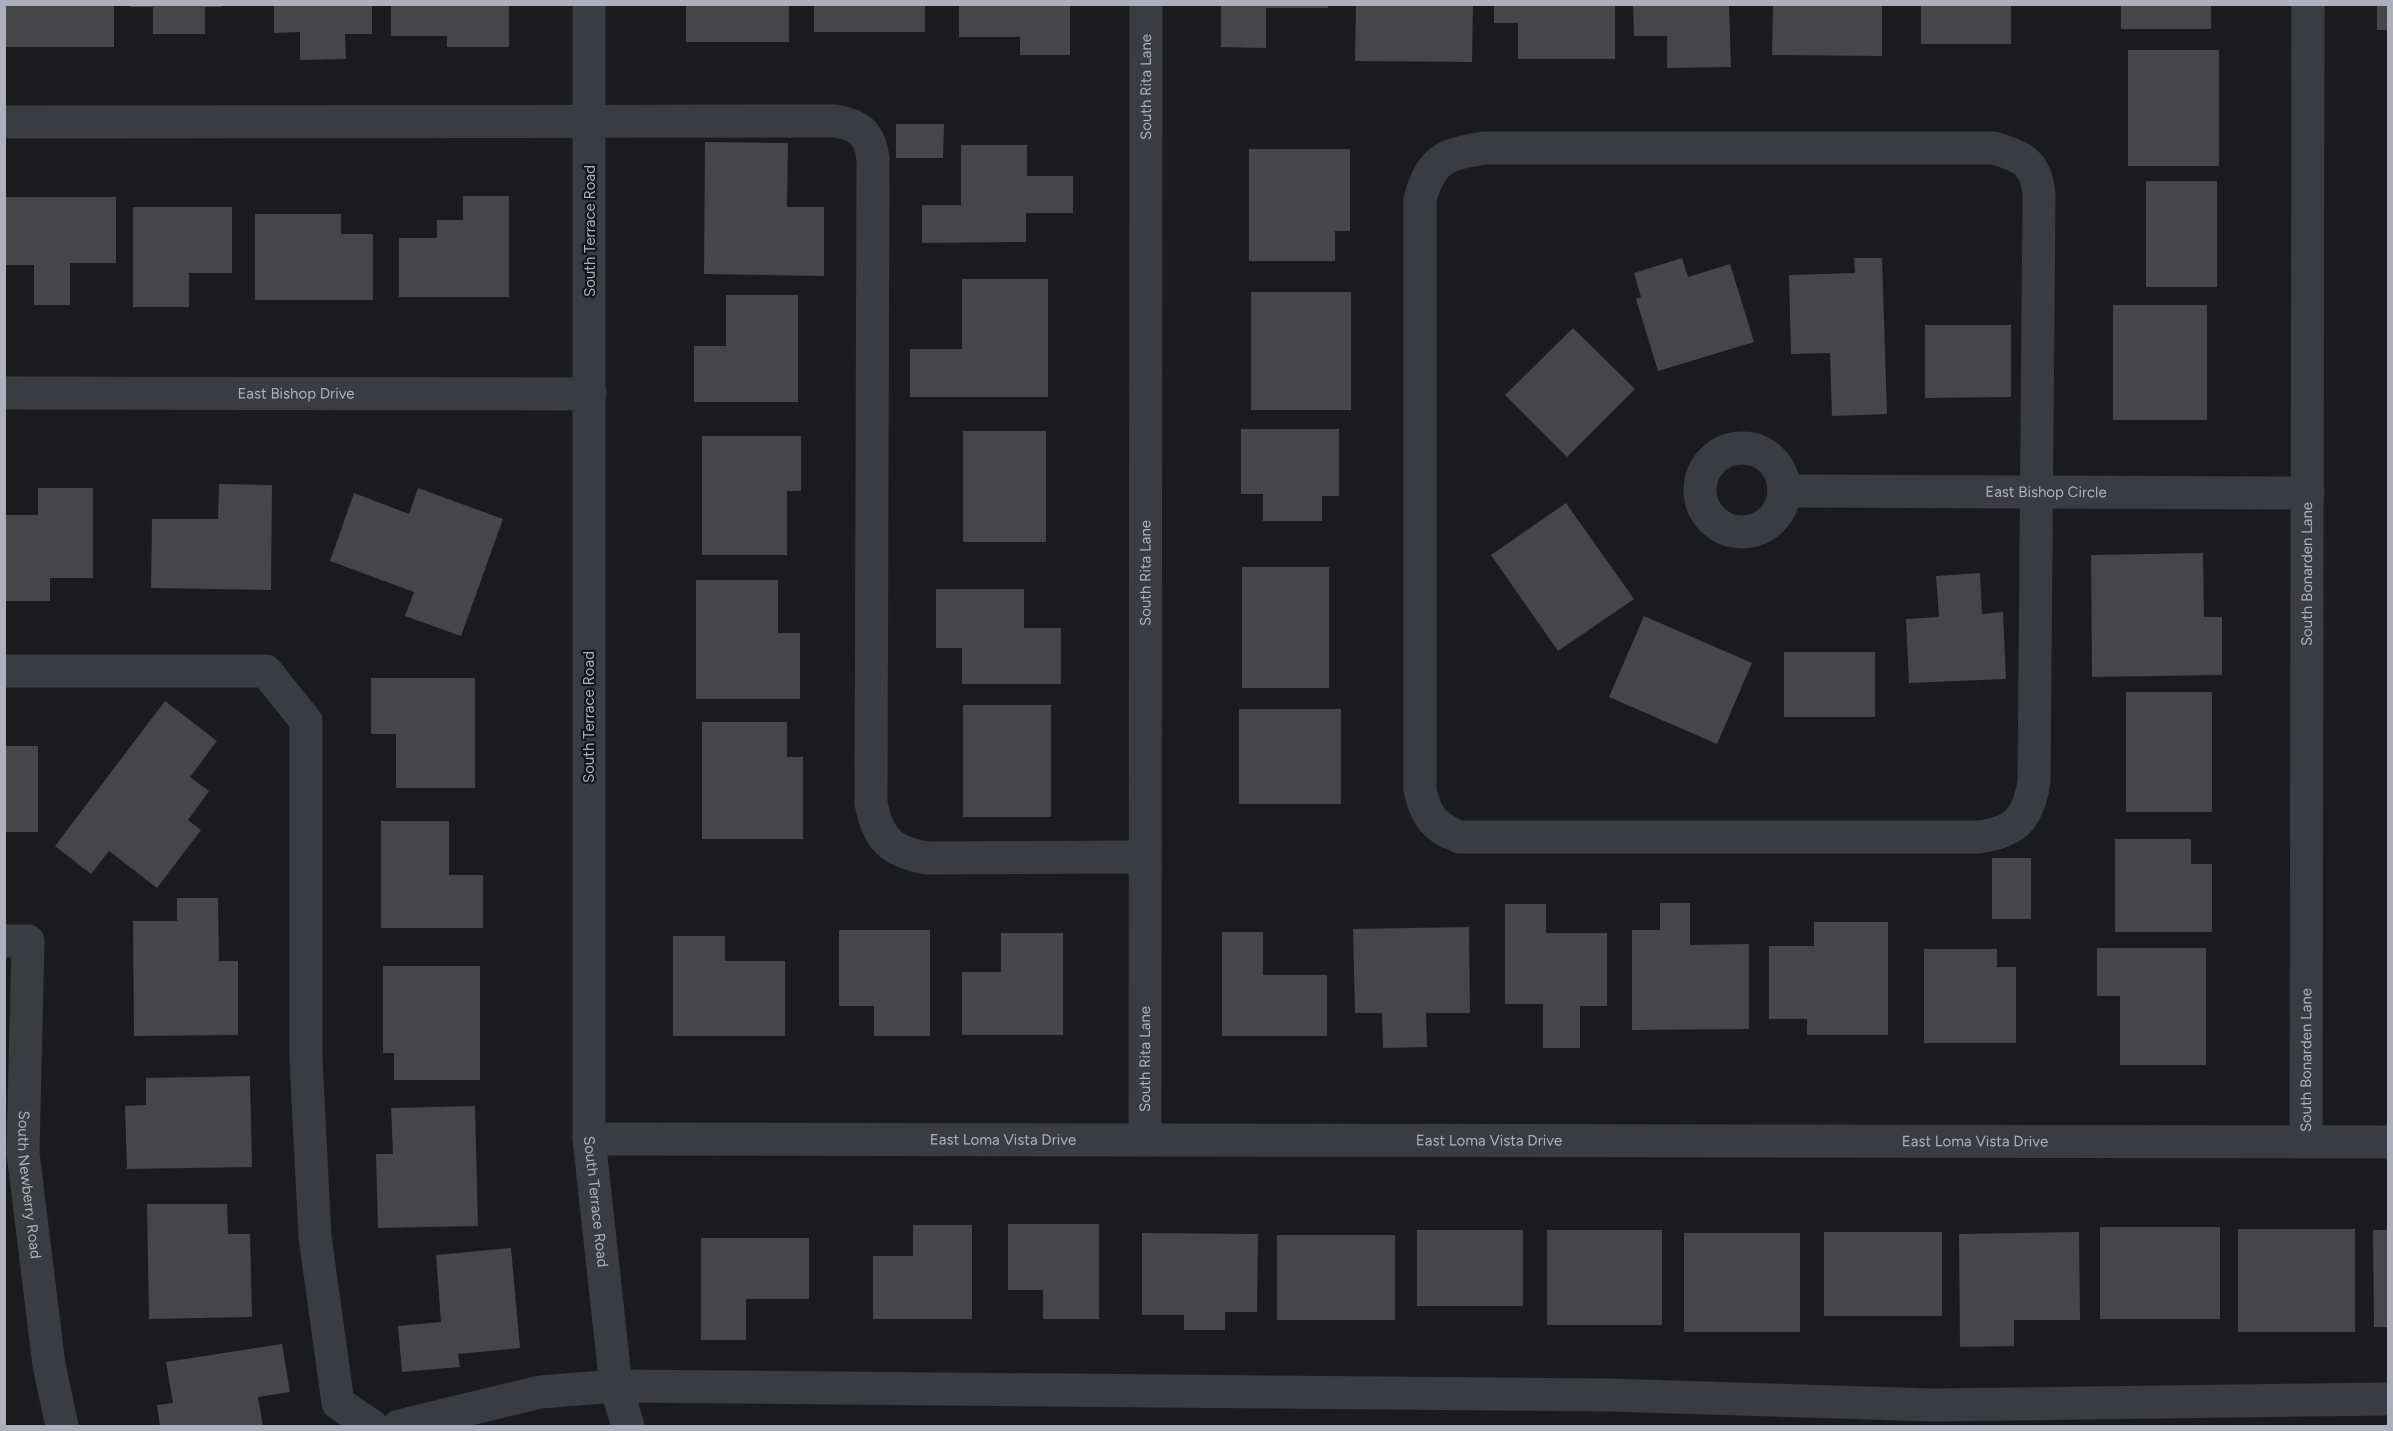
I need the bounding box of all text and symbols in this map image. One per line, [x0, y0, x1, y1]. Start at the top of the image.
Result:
street label: South Rita Lane [1137, 34, 1155, 140]
street label: South Terrace Road [581, 165, 599, 297]
street label: East Bishop Drive [237, 384, 355, 403]
street label: East Bishop Circle [1985, 483, 2107, 501]
street label: South Bonarden Lane [2298, 502, 2316, 646]
street label: South Rita Lane [1136, 520, 1155, 626]
street label: South Terrace Road [580, 651, 598, 783]
street label: South Bonarden Lane [2297, 988, 2315, 1132]
street label: South Rita Lane [1136, 1006, 1154, 1112]
street label: South Newberry Road [14, 1110, 45, 1260]
street label: East Loma Vista Drive [930, 1131, 1076, 1149]
street label: East Loma Vista Drive [1416, 1131, 1562, 1150]
street label: East Loma Vista Drive [1902, 1132, 2048, 1150]
street label: South Terrace Road [580, 1135, 612, 1268]

